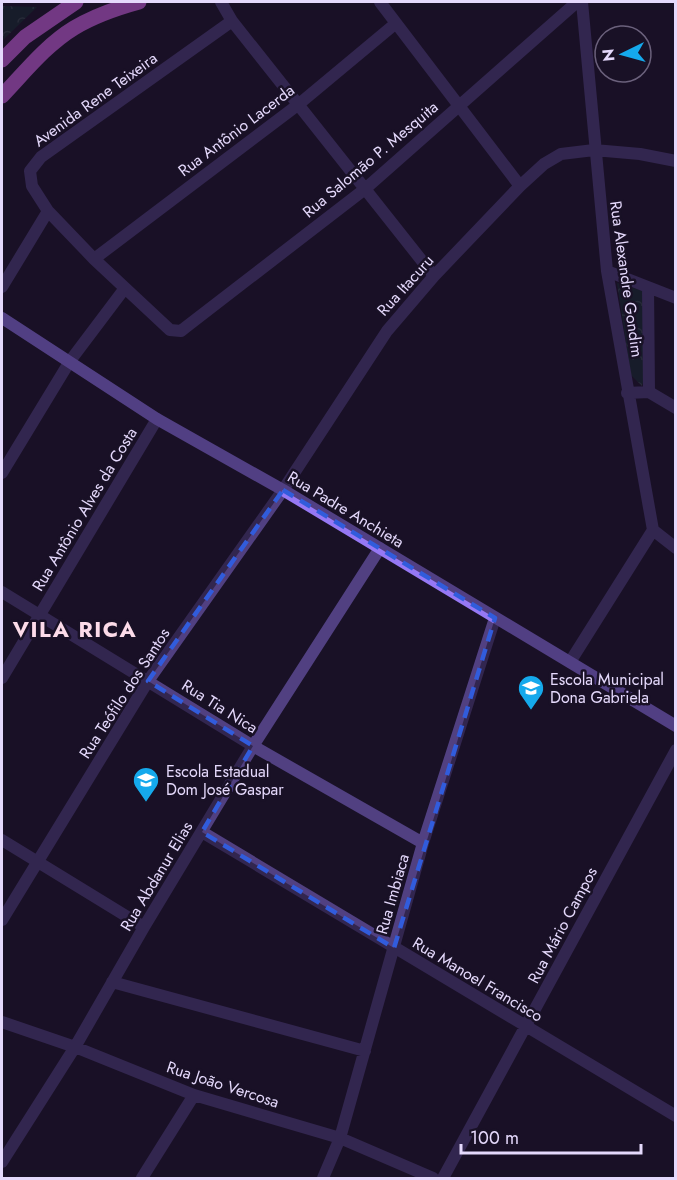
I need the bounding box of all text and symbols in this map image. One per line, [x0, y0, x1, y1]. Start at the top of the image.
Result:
north arrow [593, 24, 653, 84]
street label: Avenida Rene Teixeira [29, 47, 162, 152]
text: N [597, 48, 621, 63]
street label: Rua Antônio Lacerda [173, 79, 299, 182]
street label: Rua Salomão P. Mesquita [298, 96, 443, 223]
street label: Rua Alexandre Gondim [604, 199, 649, 359]
street label: Rua Itacuru [372, 250, 439, 321]
street label: Rua Antônio Alves da Costa [26, 423, 143, 595]
street label: Rua Padre Anchieta [283, 466, 408, 553]
district label: VILA RICA [12, 613, 137, 645]
street label: Rua Teófilo dos Santos [73, 623, 175, 763]
place label: Escola Municipal Dona Gabriela [550, 668, 664, 709]
school or university icon: Escola Municipal Dona Gabriela [516, 673, 546, 711]
street label: Rua Tia Nica [177, 674, 262, 739]
place label: Escola Estadual Dom José Gaspar [166, 760, 284, 801]
school or university icon: Escola Estadual Dom José Gaspar [131, 765, 161, 803]
street label: Rua Abdanur Elias [115, 817, 198, 935]
street label: Rua Imbiaca [370, 851, 415, 937]
street label: Rua Mário Campos [522, 863, 603, 988]
street label: Rua Manoel Francisco [408, 931, 547, 1028]
street label: Rua João Vercosa [164, 1055, 282, 1113]
scale bar [461, 1117, 641, 1155]
text: 100 m [470, 1125, 519, 1151]

